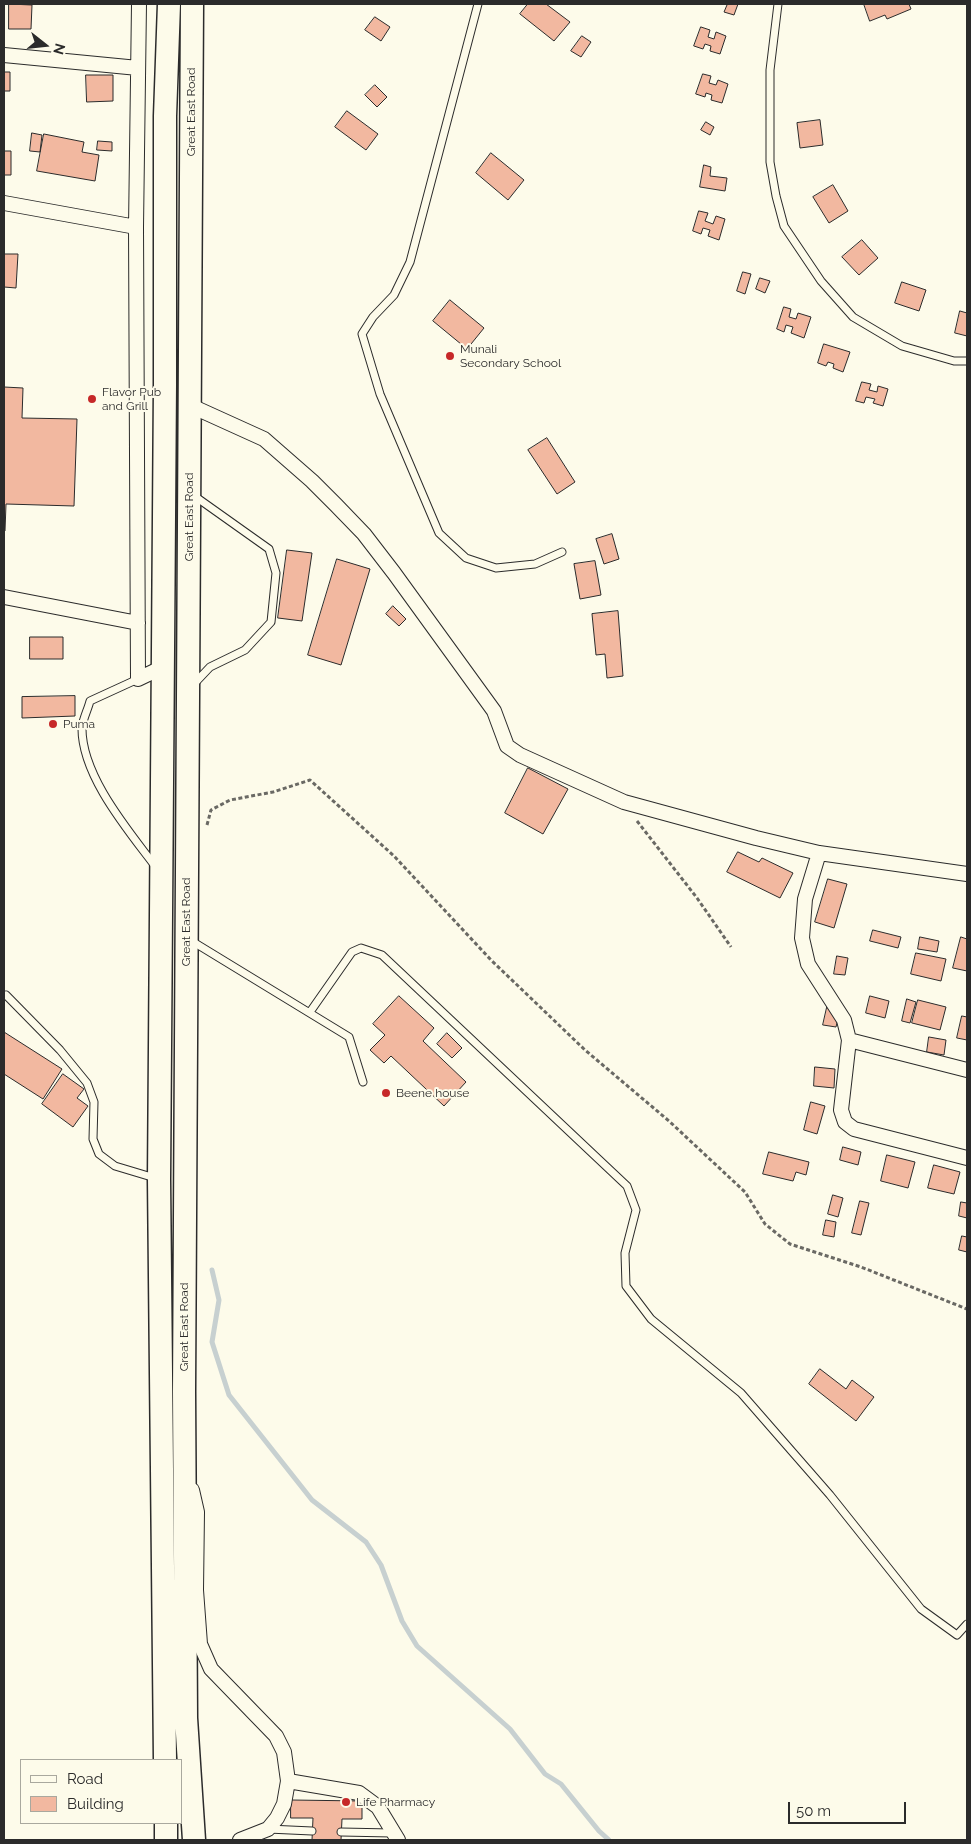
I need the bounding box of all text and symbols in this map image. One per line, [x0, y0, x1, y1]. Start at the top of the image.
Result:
north arrow [20, 20, 70, 70]
text: N [50, 42, 69, 56]
street label: Great East Road [184, 68, 198, 156]
place label: Munali Secondary School [460, 342, 561, 370]
marker: Munali Secondary School [444, 350, 456, 362]
place label: Flavor Pub and Grill [102, 385, 161, 413]
marker: Flavor Pub and Grill [86, 393, 98, 405]
street label: Great East Road [182, 473, 196, 561]
place label: Puma [63, 717, 95, 731]
marker: Puma [47, 718, 59, 730]
street label: Great East Road [179, 878, 193, 966]
place label: Beene house [396, 1086, 469, 1100]
marker: Beene house [380, 1087, 392, 1099]
street label: Great East Road [177, 1283, 191, 1371]
legend [20, 1759, 182, 1824]
text: Road [67, 1770, 103, 1788]
scale bar [791, 1792, 908, 1824]
text: Building [67, 1795, 124, 1813]
place label: Life Pharmacy [356, 1795, 435, 1809]
marker: Life Pharmacy [340, 1796, 352, 1808]
text: 50 m [796, 1802, 831, 1820]

